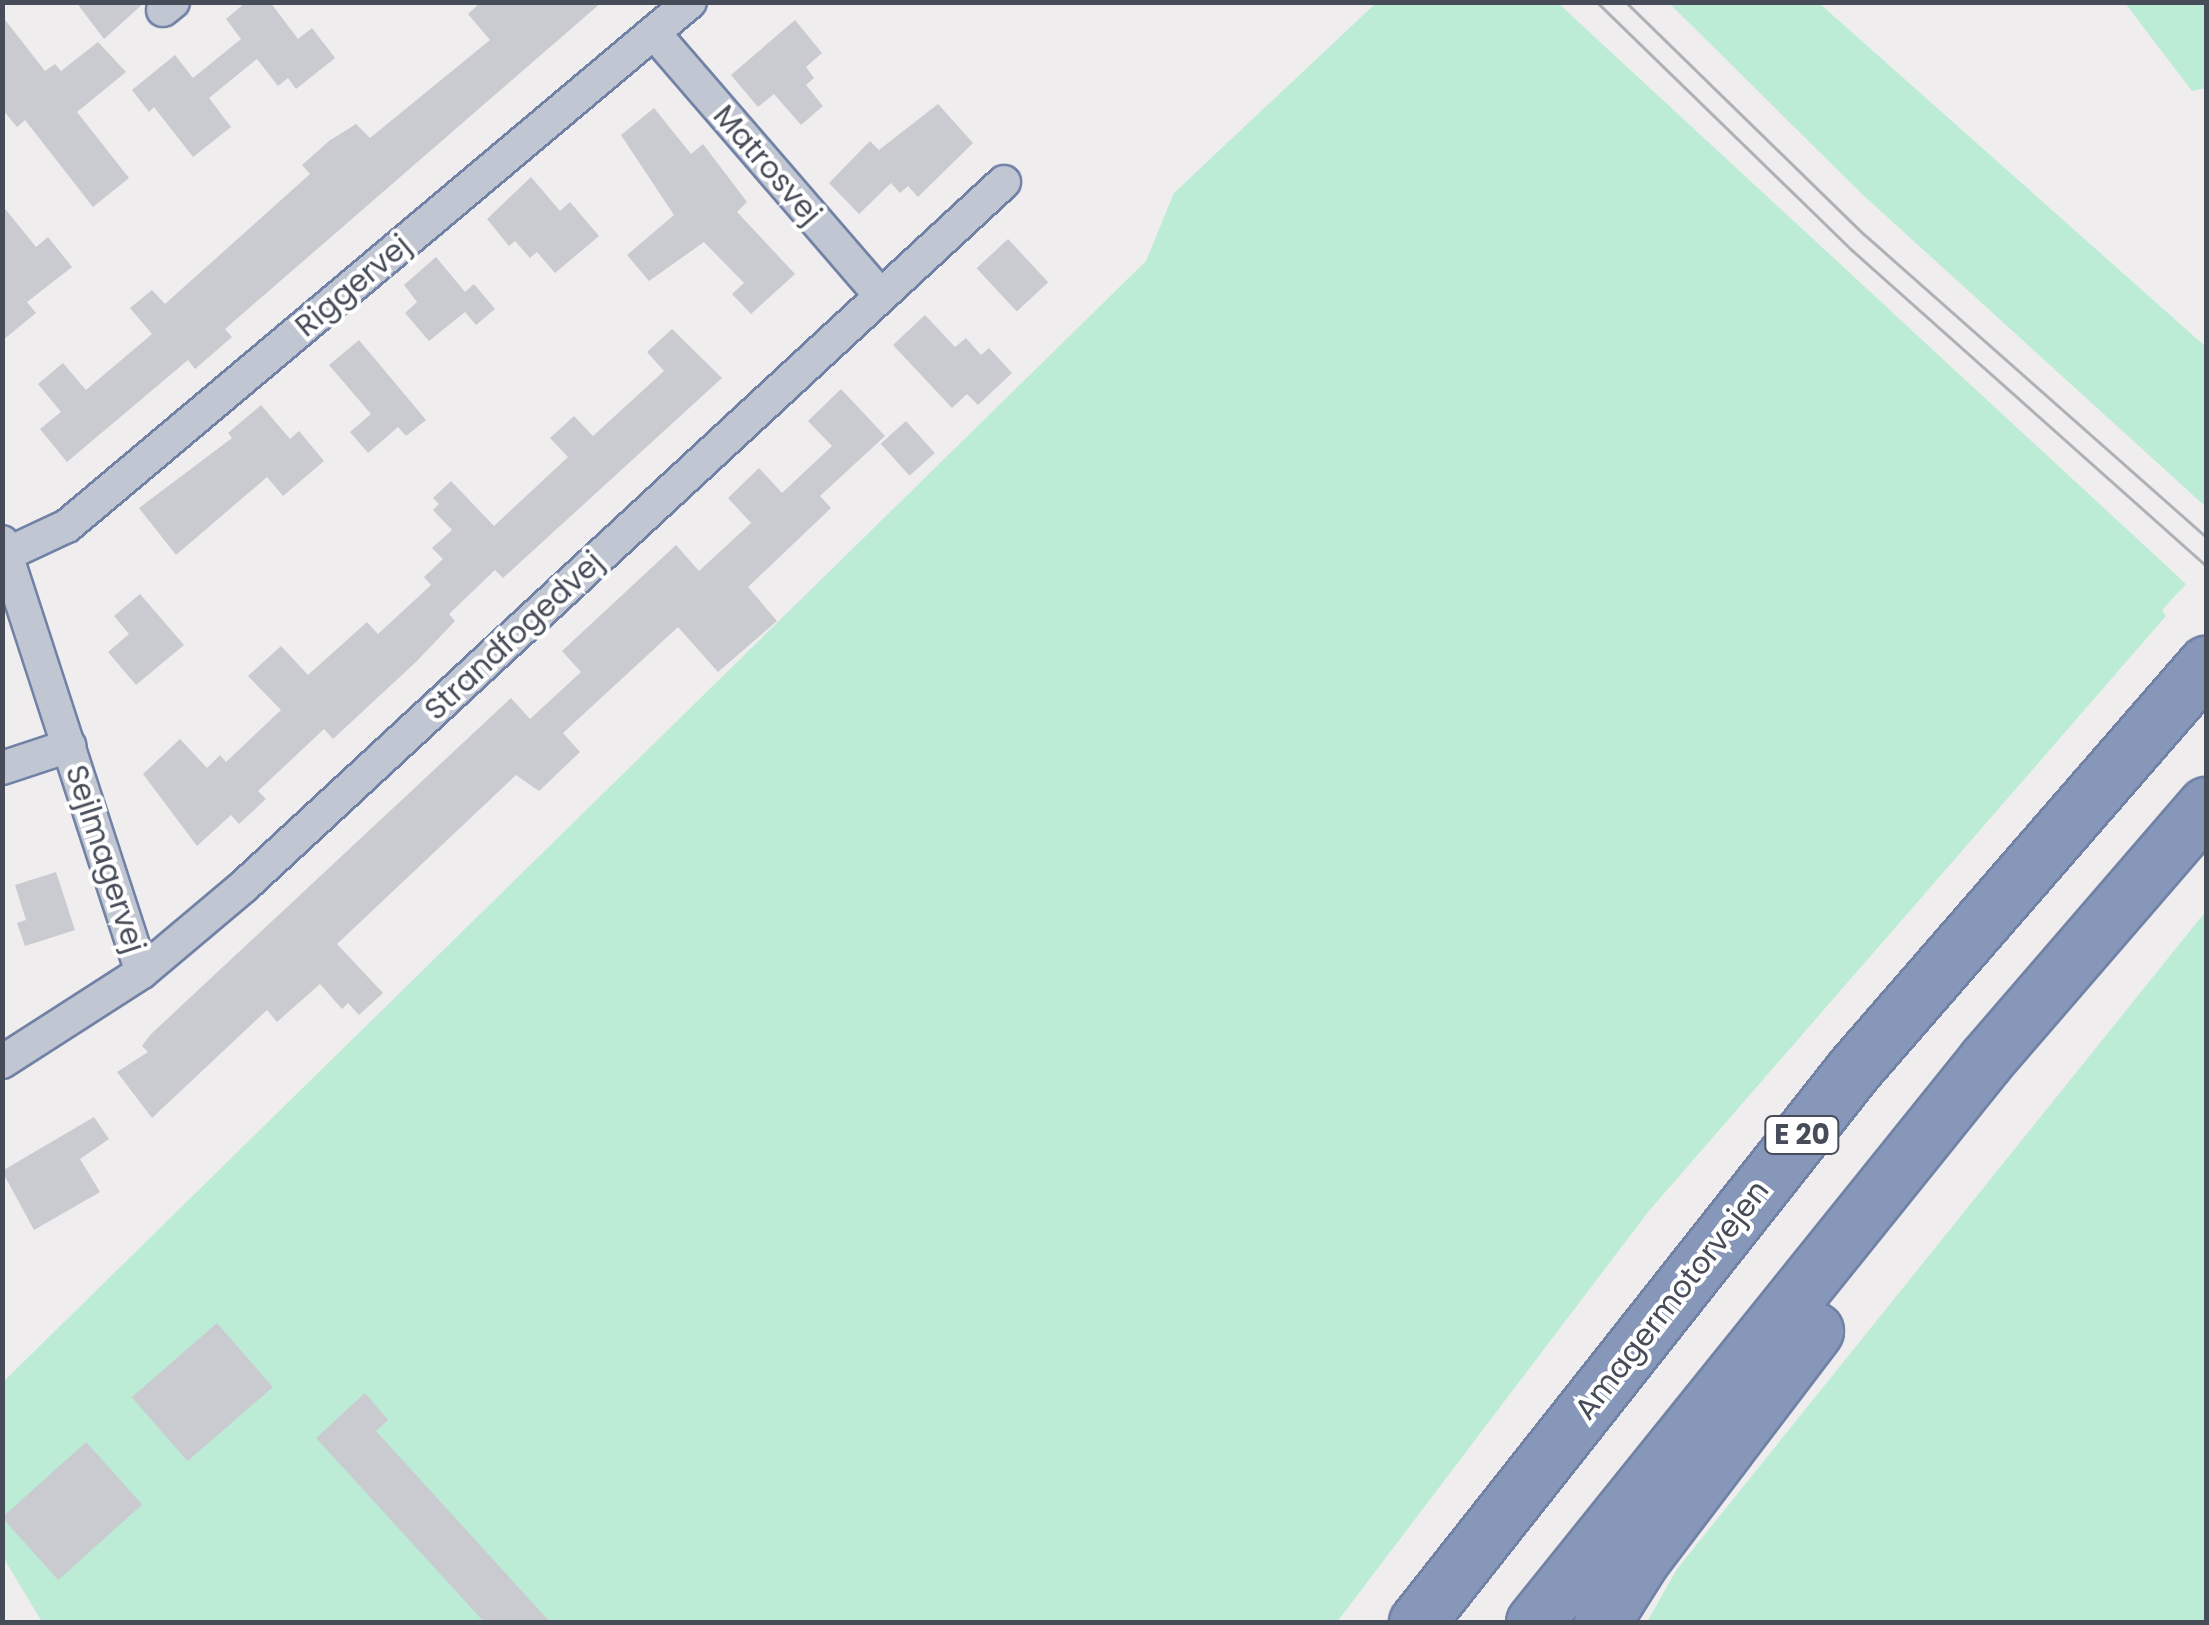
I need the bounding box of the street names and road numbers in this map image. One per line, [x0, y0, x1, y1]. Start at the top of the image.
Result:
street label: Matrosvej [706, 98, 828, 232]
street label: Riggervej [288, 228, 418, 344]
street label: Strandfogedvej [417, 544, 611, 728]
street label: Sejlmagervej [58, 761, 152, 957]
road number: E 20 [1762, 1112, 1842, 1158]
street label: Amagermotorvejen [1567, 1173, 1777, 1427]

